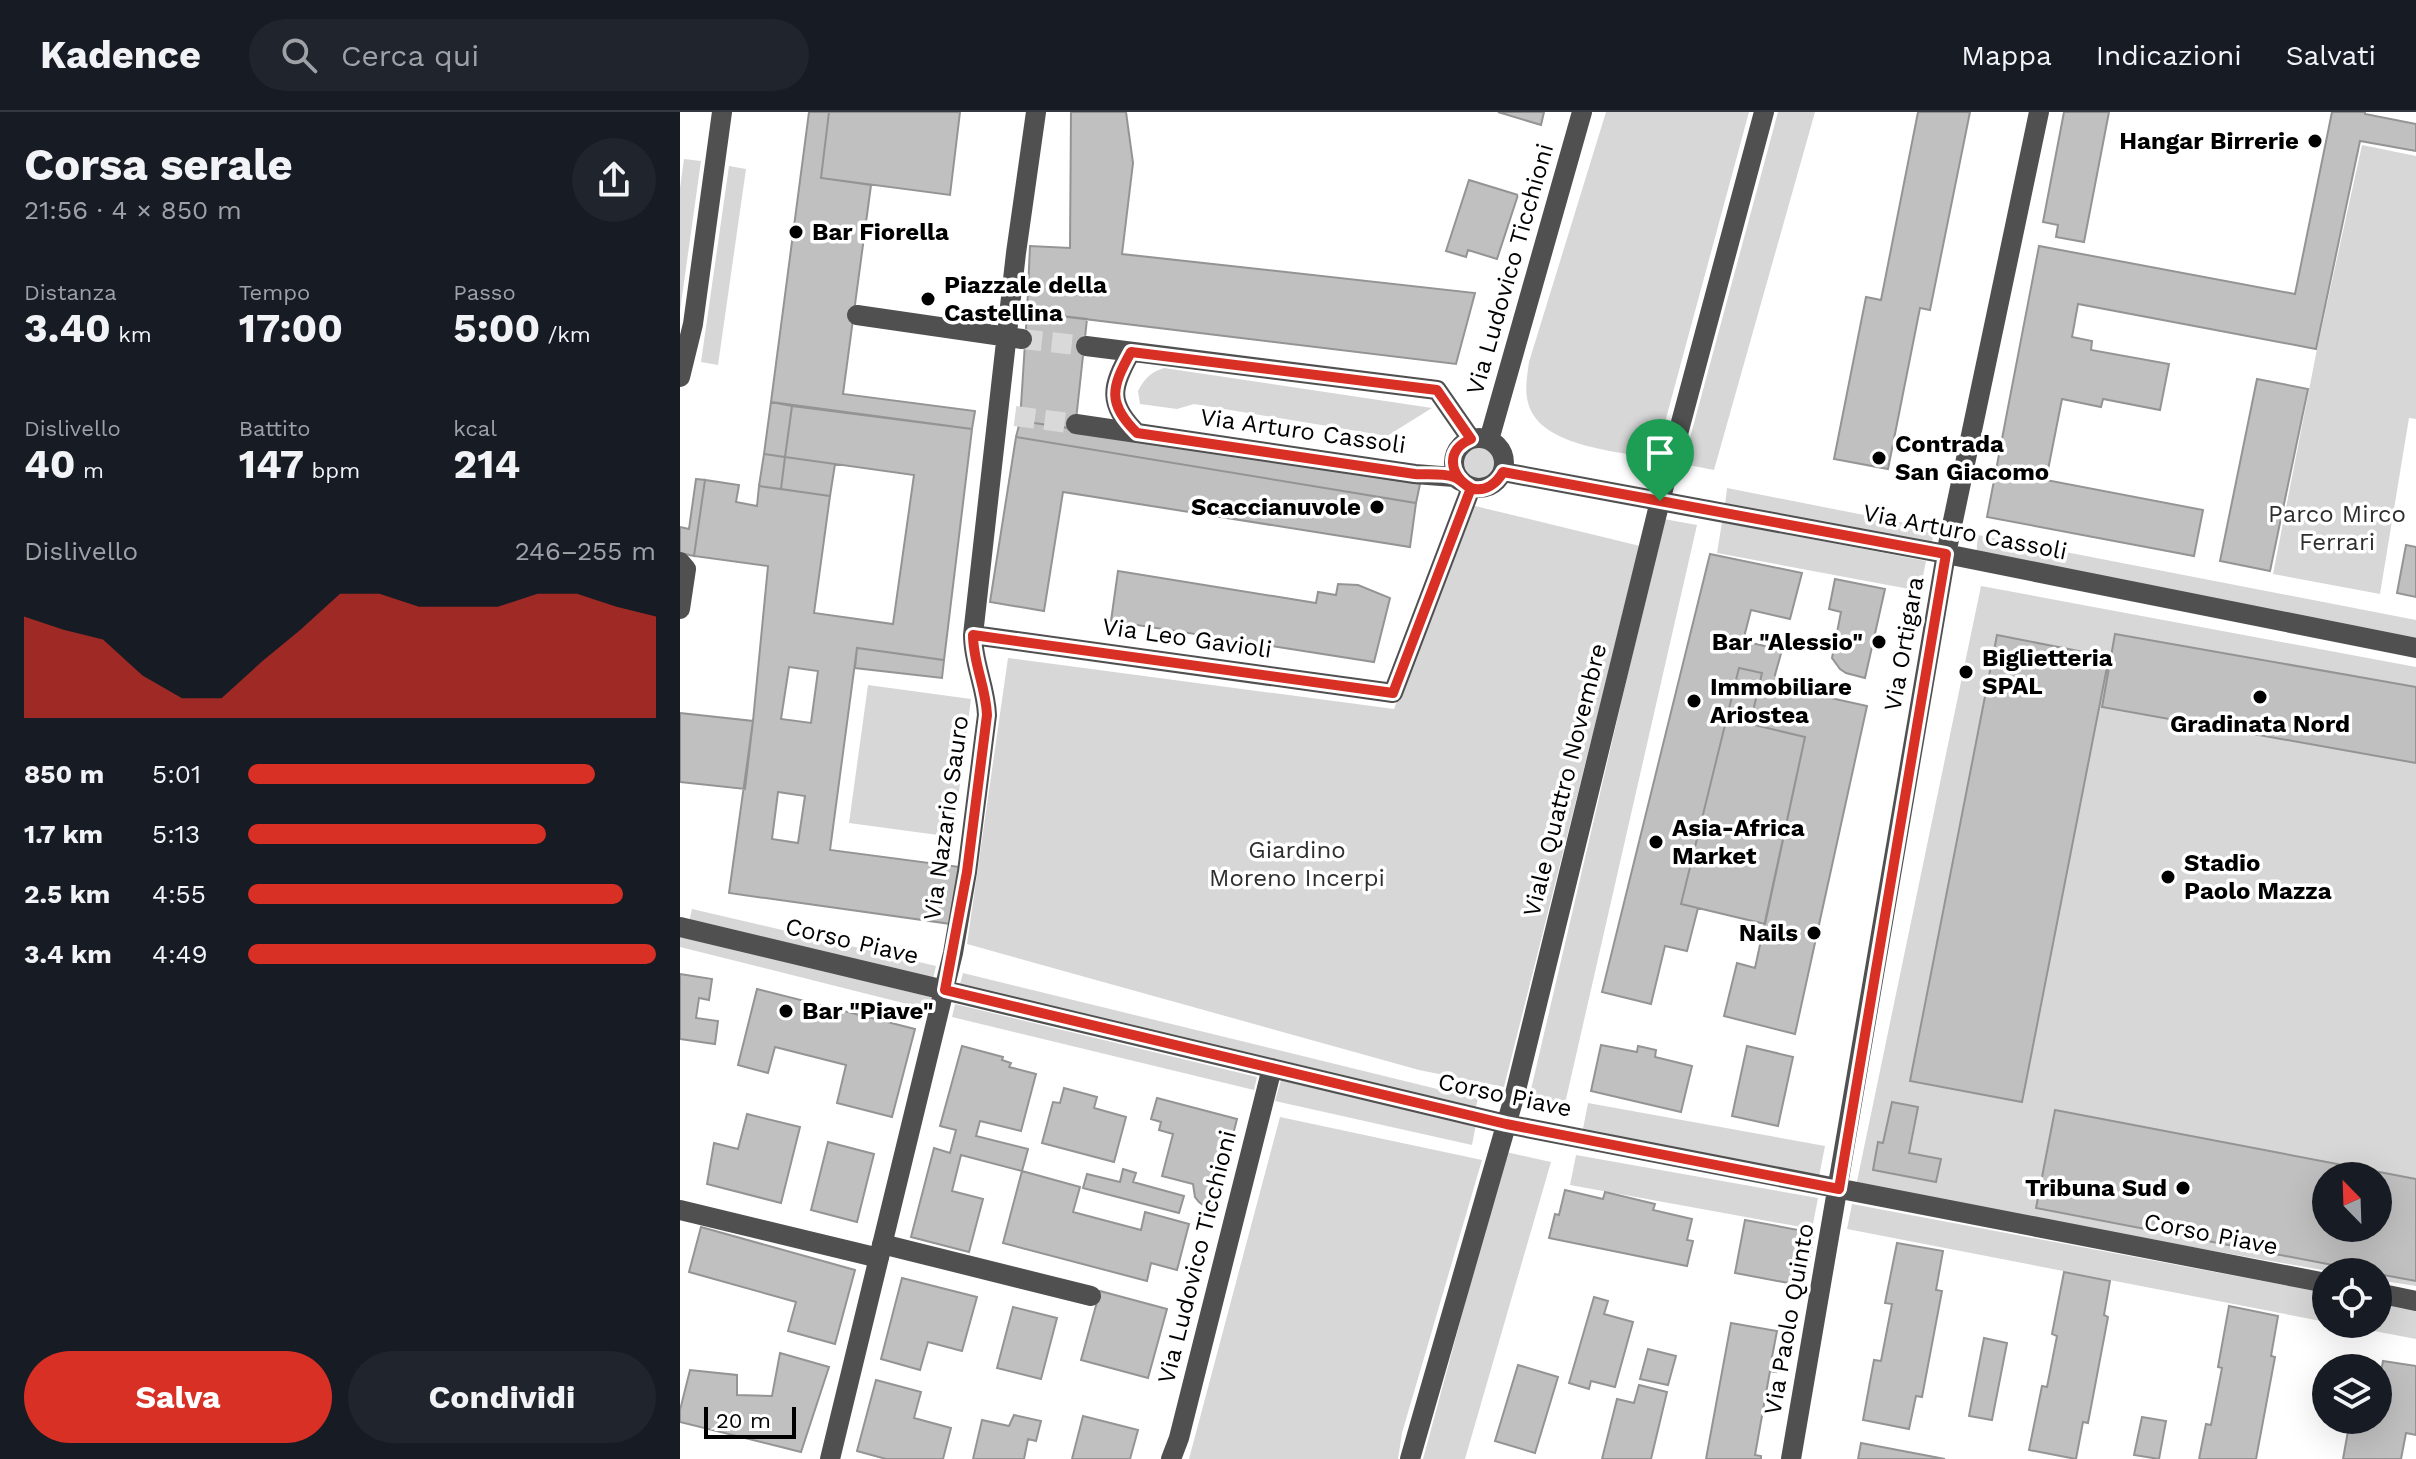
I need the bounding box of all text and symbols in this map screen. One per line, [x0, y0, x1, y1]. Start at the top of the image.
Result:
search box [249, 19, 809, 91]
text: Kadence [40, 33, 201, 77]
icon: search [277, 33, 321, 77]
text: Cerca qui [341, 38, 479, 73]
text: Mappa [1961, 39, 2052, 72]
text: Indicazioni [2096, 39, 2242, 72]
text: Salvati [2286, 39, 2376, 72]
place label: Hangar Birrerie [2119, 127, 2299, 155]
marker: Hangar Birrerie [2306, 132, 2324, 150]
button: share [572, 138, 656, 222]
text: Corsa serale [24, 139, 293, 191]
street label: Via Ludovico Ticchioni [1461, 140, 1559, 398]
text: 21:56 · 4 × 850 m [24, 195, 242, 225]
place label: Bar Fiorella [812, 218, 949, 246]
marker: Bar Fiorella [787, 223, 805, 241]
place label: Piazzale della Castellina [944, 271, 1107, 327]
text: Distanza [24, 280, 117, 305]
text: Tempo [239, 280, 310, 305]
text: Passo [453, 280, 516, 305]
marker: Piazzale della Castellina [919, 290, 937, 308]
text: 3.40 [24, 305, 111, 352]
text: 17:00 [239, 305, 343, 352]
text: 5:00 [453, 305, 540, 352]
text: km [111, 322, 152, 347]
text: /km [540, 322, 591, 347]
street label: Via Arturo Cassoli [1198, 403, 1408, 459]
text: Dislivello [24, 416, 121, 441]
text: Battito [239, 416, 310, 441]
text: kcal [453, 416, 497, 441]
pin [1626, 419, 1694, 501]
place label: Contrada San Giacomo [1895, 430, 2049, 486]
icon: arrive [1638, 431, 1682, 475]
text: 40 [24, 441, 76, 488]
text: 147 [239, 441, 304, 488]
text: 214 [453, 441, 520, 488]
marker: Contrada San Giacomo [1870, 449, 1888, 467]
text: m [76, 458, 104, 483]
text: bpm [304, 458, 360, 483]
place label: Scaccianuvole [1191, 493, 1361, 521]
marker: Scaccianuvole [1368, 498, 1386, 516]
street label: Via Arturo Cassoli [1861, 498, 2069, 566]
park label: Parco Mirco Ferrari [2268, 500, 2406, 556]
text: Dislivello [24, 536, 138, 566]
text: 246–255 m [515, 536, 656, 566]
street label: Via Ortigara [1878, 575, 1930, 713]
street label: Via Leo Gavioli [1100, 612, 1274, 664]
place label: Bar "Alessio" [1712, 628, 1863, 656]
marker: Bar "Alessio" [1870, 633, 1888, 651]
street label: Viale Quattro Novembre [1517, 640, 1613, 920]
place label: Biglietteria SPAL [1982, 644, 2113, 700]
marker: Biglietteria SPAL [1957, 663, 1975, 681]
place label: Immobiliare Ariostea [1710, 673, 1852, 729]
marker: Gradinata Nord [2251, 688, 2269, 706]
marker: Immobiliare Ariostea [1685, 692, 1703, 710]
place label: Gradinata Nord [2170, 710, 2350, 738]
street label: Via Nazario Sauro [918, 714, 974, 922]
text: 850 m [24, 759, 104, 789]
text: 5:01 [152, 759, 201, 789]
place label: Asia-Africa Market [1672, 814, 1805, 870]
text: 1.7 km [24, 819, 103, 849]
text: 5:13 [152, 819, 200, 849]
marker: Asia-Africa Market [1647, 833, 1665, 851]
park label: Giardino Moreno Incerpi [1209, 836, 1385, 892]
place label: Stadio Paolo Mazza [2184, 849, 2332, 905]
marker: Stadio Paolo Mazza [2159, 868, 2177, 886]
text: 2.5 km [24, 879, 110, 909]
text: 4:55 [152, 879, 206, 909]
street label: Corso Piave [783, 912, 921, 970]
place label: Nails [1739, 919, 1798, 947]
marker: Nails [1805, 924, 1823, 942]
text: 3.4 km [24, 939, 112, 969]
text: 4:49 [152, 939, 208, 969]
place label: Bar "Piave" [802, 997, 934, 1025]
marker: Bar "Piave" [777, 1002, 795, 1020]
street label: Corso Piave [1436, 1067, 1574, 1123]
street label: Via Ludovico Ticchioni [1152, 1127, 1242, 1387]
north arrow [2312, 1162, 2392, 1242]
map controls [2312, 1162, 2392, 1434]
place label: Tribuna Sud [2025, 1174, 2167, 1202]
marker: Tribuna Sud [2174, 1179, 2192, 1197]
street label: Corso Piave [2142, 1207, 2280, 1261]
street label: Via Paolo Quinto [1758, 1221, 1820, 1417]
button: locate [2312, 1258, 2392, 1338]
button: Salva [24, 1351, 332, 1443]
button: Condividi [348, 1351, 656, 1443]
button: layers [2312, 1354, 2392, 1434]
scale bar [704, 1403, 796, 1439]
text: 20 m [716, 1408, 771, 1433]

